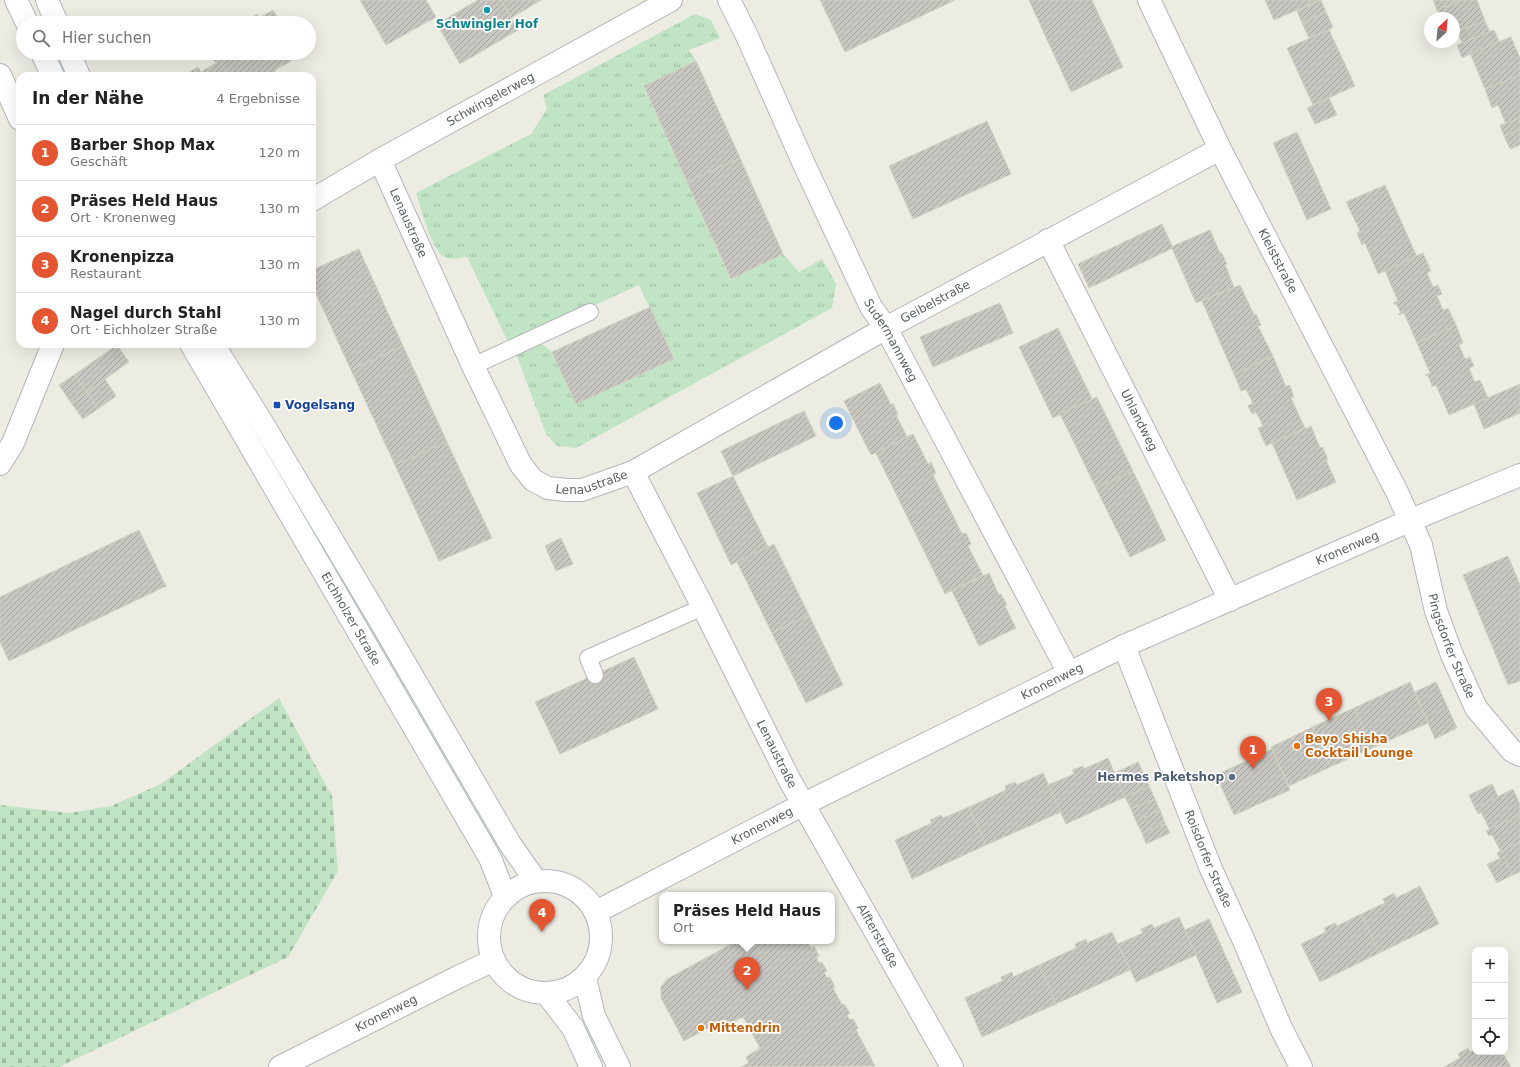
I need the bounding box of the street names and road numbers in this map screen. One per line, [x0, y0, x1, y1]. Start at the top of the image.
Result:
street label: Schwingelerweg [444, 69, 537, 129]
street label: Lenaustraße [387, 186, 430, 260]
street label: Kleiststraße [1255, 226, 1300, 296]
street label: Geibelstraße [898, 277, 972, 326]
street label: Sudermannweg [861, 296, 920, 384]
street label: Uhlandweg [1118, 387, 1161, 453]
street label: Lenaustraße [555, 467, 630, 497]
street label: Kronenweg [1314, 528, 1381, 568]
street label: Eichholzer Straße [318, 570, 383, 668]
street label: Pingsdorfer Straße [1425, 592, 1478, 701]
street label: Kronenweg [1019, 660, 1085, 703]
street label: Lenaustraße [754, 718, 800, 791]
street label: Kronenweg [729, 804, 795, 848]
street label: Roisdorfer Straße [1182, 808, 1235, 910]
street label: Alfterstraße [854, 902, 901, 970]
street label: Kronenweg [353, 992, 419, 1035]

